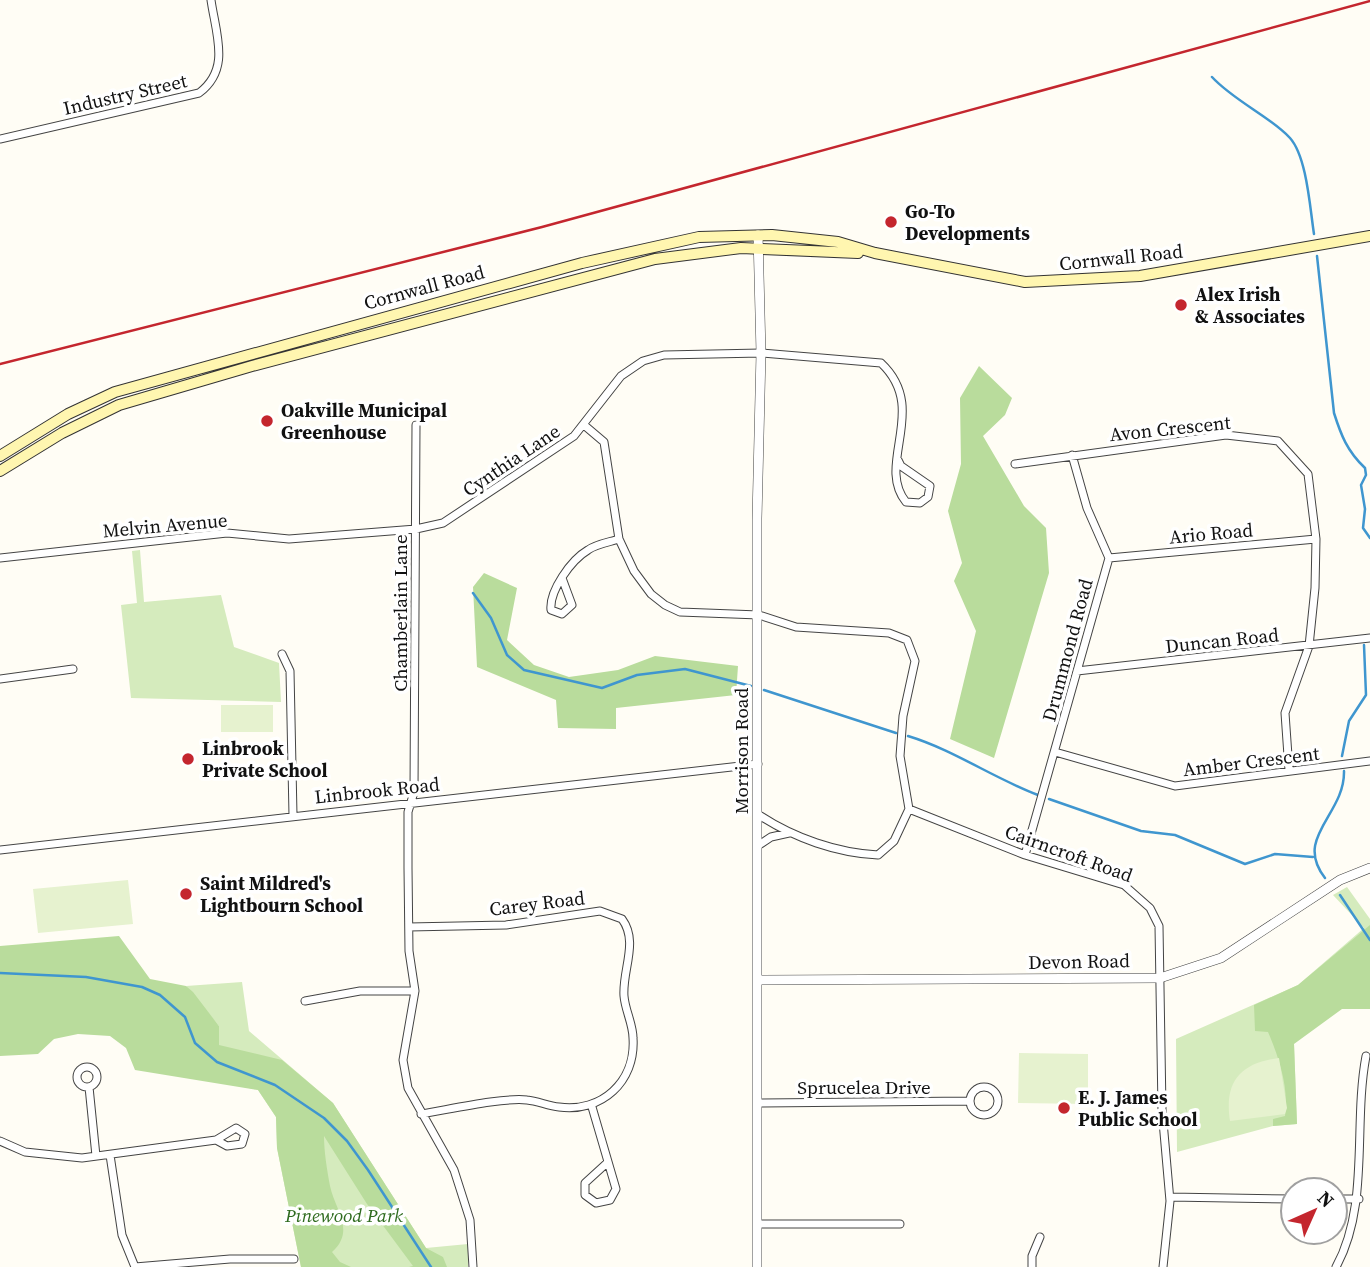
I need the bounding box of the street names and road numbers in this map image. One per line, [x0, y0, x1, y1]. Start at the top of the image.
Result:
street label: Industry Street [61, 67, 190, 121]
street label: Cornwall Road [1058, 238, 1184, 276]
street label: Cornwall Road [361, 258, 488, 316]
street label: Avon Crescent [1108, 409, 1233, 447]
street label: Cynthia Lane [457, 418, 565, 502]
street label: Melvin Avenue [101, 507, 229, 543]
street label: Ario Road [1168, 516, 1254, 550]
street label: Chamberlain Lane [387, 534, 413, 692]
street label: Drummond Road [1035, 575, 1099, 724]
street label: Duncan Road [1164, 621, 1280, 659]
street label: Morrison Road [728, 687, 754, 814]
street label: Amber Crescent [1181, 740, 1321, 782]
street label: Linbrook Road [313, 770, 441, 810]
street label: Cairncroft Road [1002, 818, 1137, 888]
street label: Carey Road [488, 884, 587, 922]
street label: Devon Road [1028, 947, 1130, 975]
street label: Sprucelea Drive [797, 1074, 931, 1100]

